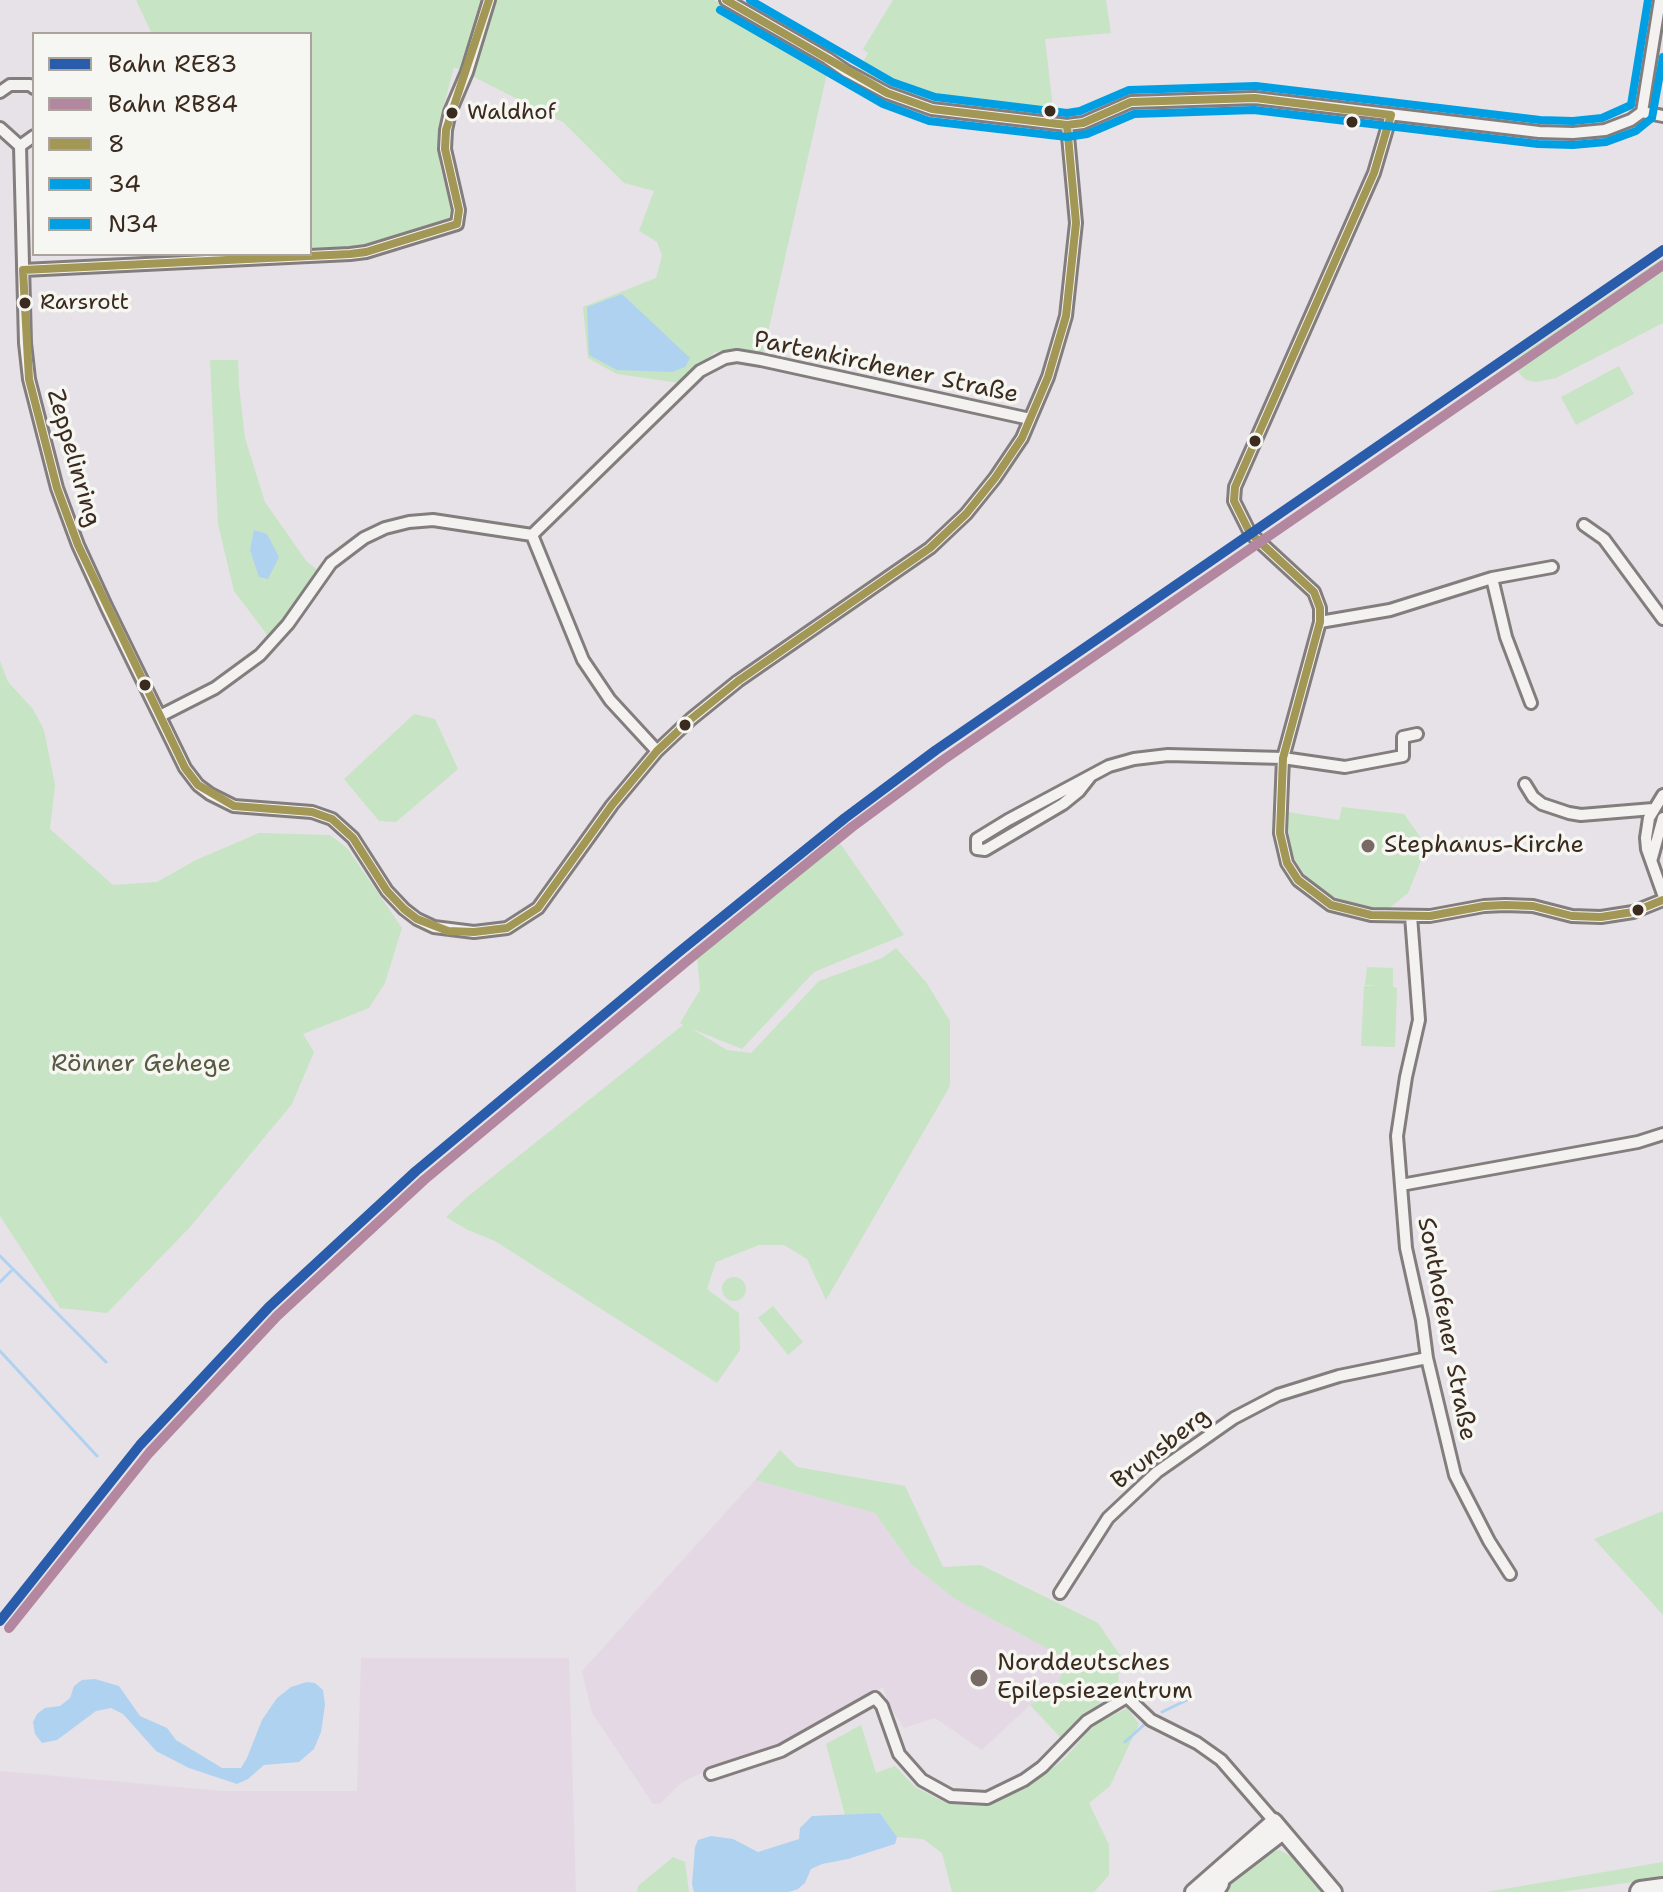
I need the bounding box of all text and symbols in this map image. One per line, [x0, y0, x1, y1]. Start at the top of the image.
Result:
legend [32, 32, 312, 256]
text: Bahn RE83 [108, 48, 237, 80]
text: Bahn RB84 [108, 88, 238, 120]
place label: Waldhof [467, 100, 556, 126]
unlabelled marker [1042, 103, 1058, 119]
marker: Waldhof [444, 105, 460, 121]
unlabelled marker [1344, 114, 1360, 130]
text: 8 [108, 128, 125, 160]
text: 34 [108, 168, 141, 200]
text: N34 [108, 208, 158, 240]
place label: Rarsrott [40, 290, 129, 316]
marker: Rarsrott [17, 295, 33, 311]
street label: Partenkirchener Straße [751, 326, 1021, 410]
street label: Zeppelinring [40, 386, 106, 530]
unlabelled marker [1247, 433, 1263, 449]
unlabelled marker [137, 677, 153, 693]
unlabelled marker [677, 717, 693, 733]
place label: Stephanus-Kirche [1384, 832, 1584, 860]
marker: Stephanus-Kirche [1359, 837, 1377, 855]
unlabelled marker [1630, 902, 1646, 918]
park label: Rönner Gehege [51, 1051, 231, 1079]
street label: Sonthofener Straße [1410, 1215, 1482, 1443]
street label: Brunsberg [1106, 1402, 1216, 1496]
place label: Norddeutsches Epilepsiezentrum [997, 1650, 1193, 1706]
marker: Norddeutsches Epilepsiezentrum [968, 1667, 990, 1689]

